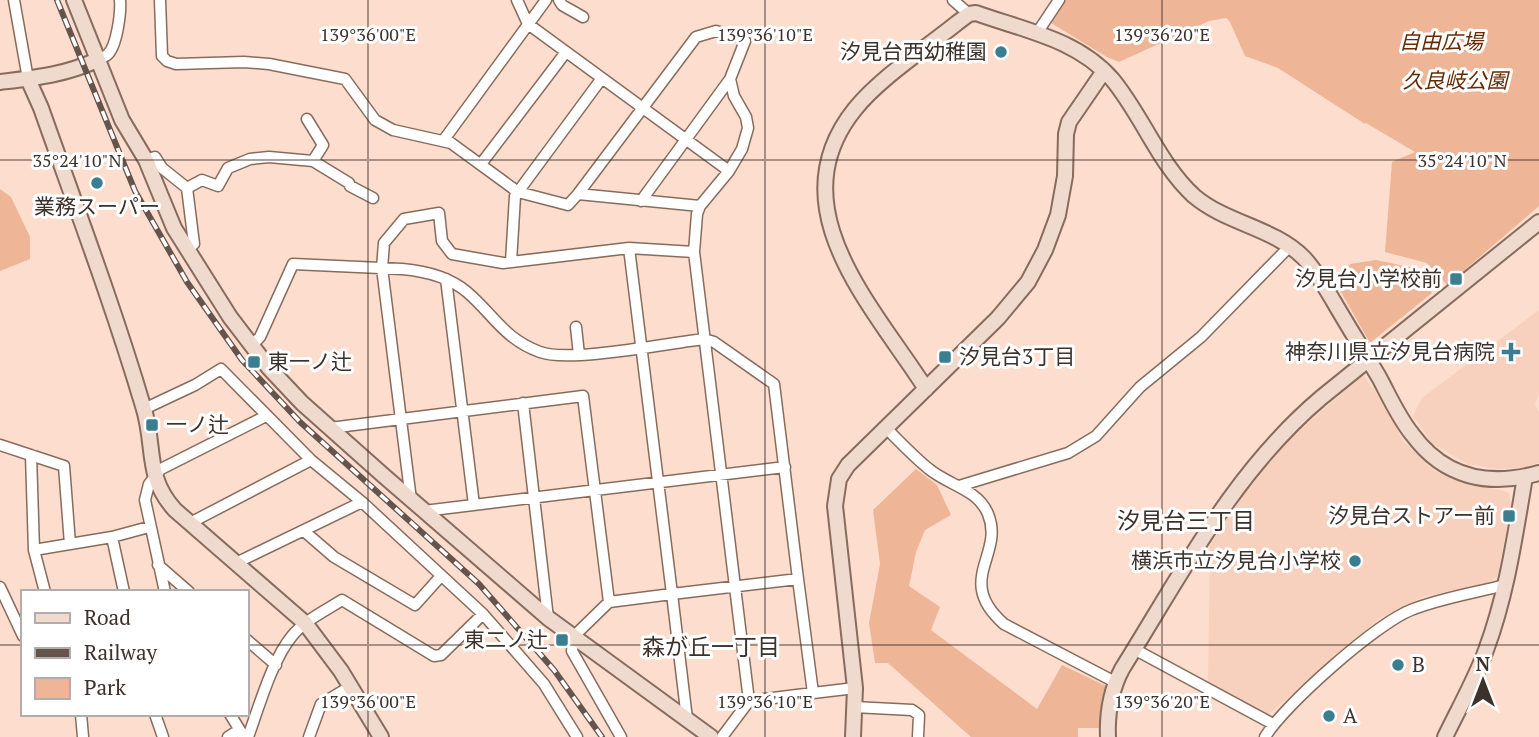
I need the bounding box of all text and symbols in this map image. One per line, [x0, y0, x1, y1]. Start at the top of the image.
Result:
text: 139°36'00"E [320, 22, 416, 46]
text: 139°36'10"E [717, 22, 813, 46]
text: 139°36'20"E [1114, 22, 1210, 46]
park label: 自由広場 [1399, 27, 1485, 55]
place label: 汐見台西幼稚園 [840, 37, 987, 65]
marker: 汐見台西幼稚園 [993, 44, 1009, 60]
park label: 久良岐公園 [1403, 66, 1510, 94]
text: 35°24'10"N [32, 148, 122, 172]
text: 35°24'10"N [1417, 148, 1507, 172]
marker: 業務スーパー [89, 175, 105, 191]
place label: 業務スーパー [34, 192, 160, 220]
place label: 汐見台小学校前 [1295, 264, 1442, 292]
marker: 汐見台小学校前 [1448, 271, 1464, 287]
place label: 神奈川県立汐見台病院 [1285, 337, 1495, 365]
place label: 汐見台3丁目 [959, 342, 1075, 370]
marker: 神奈川県立汐見台病院 [1501, 342, 1521, 362]
place label: 東一ノ辻 [268, 347, 352, 375]
marker: 汐見台3丁目 [937, 349, 953, 365]
marker: 東一ノ辻 [246, 354, 262, 370]
place label: 一ノ辻 [166, 410, 229, 438]
marker: 一ノ辻 [144, 417, 160, 433]
place label: 汐見台ストアー前 [1328, 501, 1495, 529]
district label: 汐見台三丁目 [1117, 505, 1255, 536]
marker: 汐見台ストアー前 [1501, 508, 1517, 524]
place label: 横浜市立汐見台小学校 [1131, 546, 1341, 574]
marker: 横浜市立汐見台小学校 [1347, 553, 1363, 569]
legend [21, 590, 248, 716]
text: Road [84, 603, 131, 631]
place label: 東二ノ辻 [464, 625, 548, 653]
district label: 森が丘一丁目 [642, 631, 780, 662]
marker: 東二ノ辻 [554, 632, 570, 648]
text: Railway [84, 638, 158, 666]
north arrow [1448, 646, 1518, 716]
place label: B [1412, 650, 1425, 678]
text: N [1476, 651, 1491, 676]
marker: B [1390, 657, 1406, 673]
text: Park [84, 673, 126, 701]
text: 139°36'00"E [320, 689, 416, 713]
text: 139°36'10"E [717, 689, 813, 713]
text: 139°36'20"E [1114, 689, 1210, 713]
place label: A [1343, 701, 1358, 729]
marker: A [1321, 708, 1337, 724]

